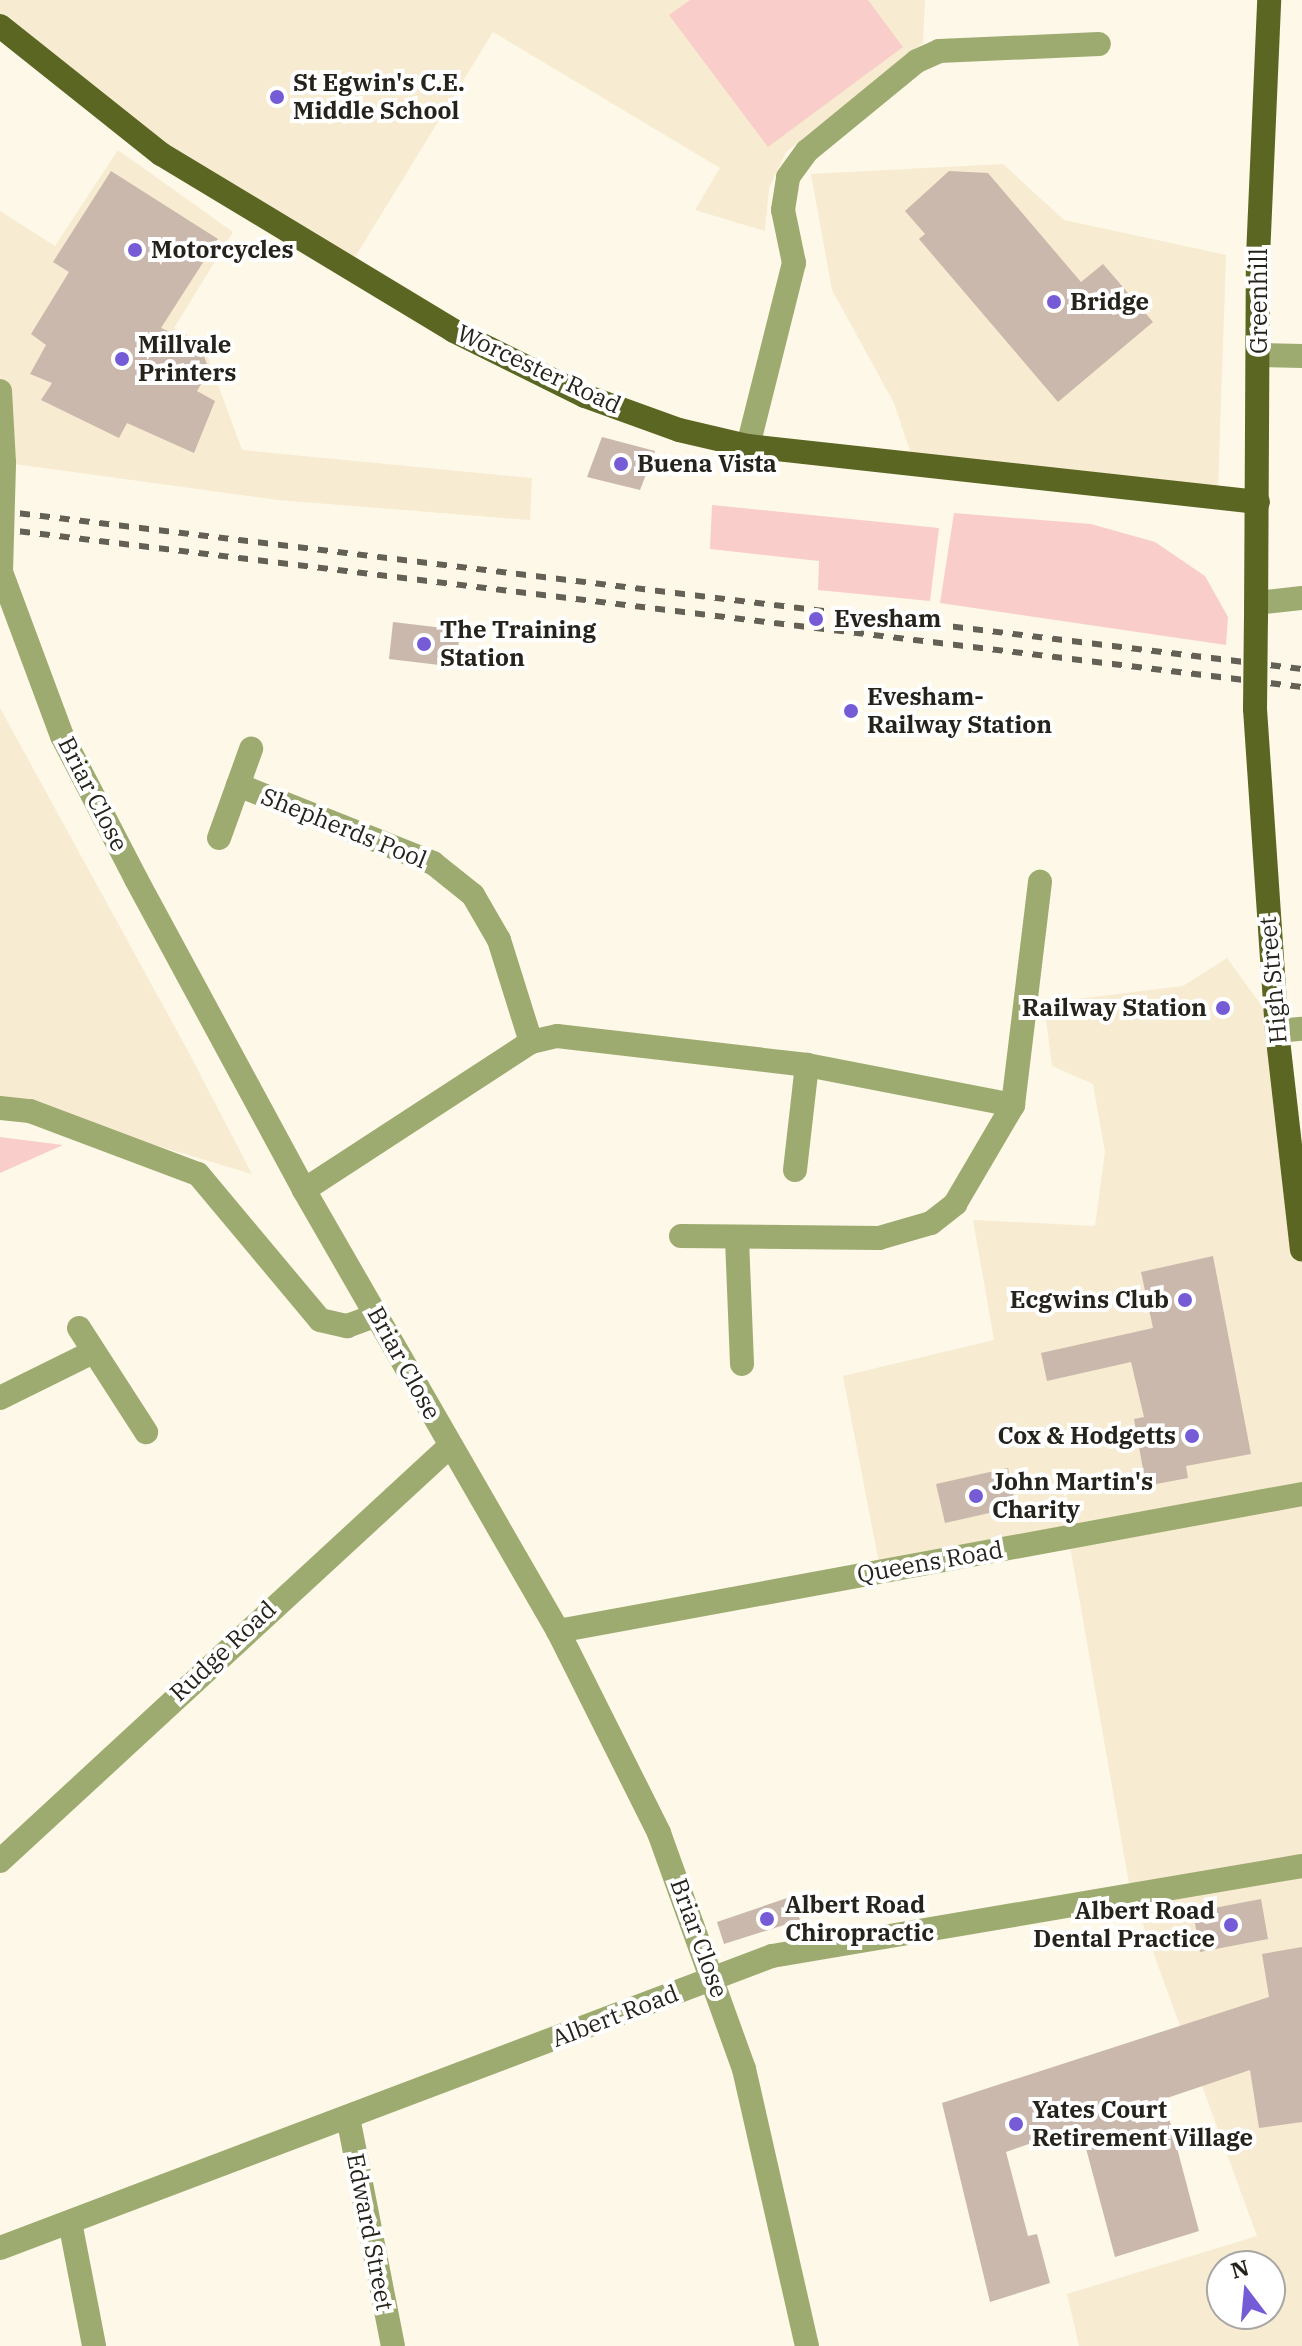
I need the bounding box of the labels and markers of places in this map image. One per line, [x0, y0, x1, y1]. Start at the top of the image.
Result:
place label: St Egwin's C.E. Middle School [293, 69, 465, 125]
marker: St Egwin's C.E. Middle School [268, 88, 286, 106]
place label: Motorcycles [151, 236, 294, 264]
marker: Motorcycles [126, 241, 144, 259]
place label: Bridge [1070, 288, 1149, 316]
marker: Bridge [1045, 293, 1063, 311]
place label: Millvale Printers [138, 331, 236, 387]
marker: Millvale Printers [113, 350, 131, 368]
place label: Buena Vista [637, 450, 777, 478]
marker: Buena Vista [612, 455, 630, 473]
place label: Evesham [834, 605, 941, 633]
marker: Evesham [805, 608, 827, 630]
place label: The Training Station [440, 616, 596, 672]
marker: The Training Station [415, 635, 433, 653]
place label: Evesham- Railway Station [867, 683, 1052, 739]
marker: Evesham- Railway Station [842, 702, 860, 720]
place label: Railway Station [1022, 994, 1207, 1022]
marker: Railway Station [1214, 999, 1232, 1017]
place label: Ecgwins Club [1010, 1286, 1169, 1314]
marker: Ecgwins Club [1176, 1291, 1194, 1309]
place label: Cox & Hodgetts [998, 1422, 1176, 1450]
marker: Cox & Hodgetts [1183, 1427, 1201, 1445]
place label: John Martin's Charity [992, 1468, 1153, 1524]
marker: John Martin's Charity [967, 1487, 985, 1505]
place label: Albert Road Chiropractic [785, 1891, 934, 1947]
place label: Albert Road Dental Practice [1033, 1897, 1215, 1953]
marker: Albert Road Chiropractic [756, 1908, 778, 1930]
marker: Albert Road Dental Practice [1222, 1916, 1240, 1934]
place label: Yates Court Retirement Village [1032, 2096, 1253, 2152]
marker: Yates Court Retirement Village [1007, 2115, 1025, 2133]

